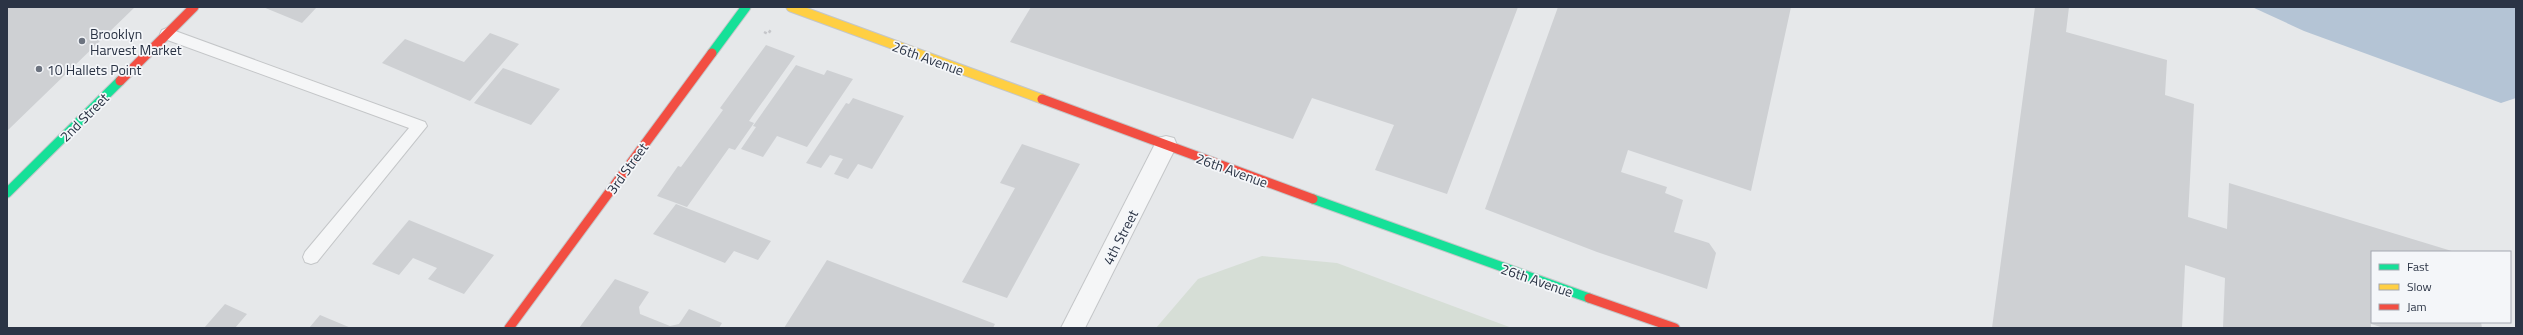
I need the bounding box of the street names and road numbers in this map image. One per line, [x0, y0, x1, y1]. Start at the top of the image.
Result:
street label: 26th Avenue [889, 35, 967, 81]
street label: 2nd Street [55, 88, 113, 146]
street label: 3rd Street [601, 138, 653, 198]
street label: 26th Avenue [1193, 147, 1271, 193]
street label: 4th Street [1097, 206, 1143, 268]
street label: 26th Avenue [1498, 258, 1576, 302]

